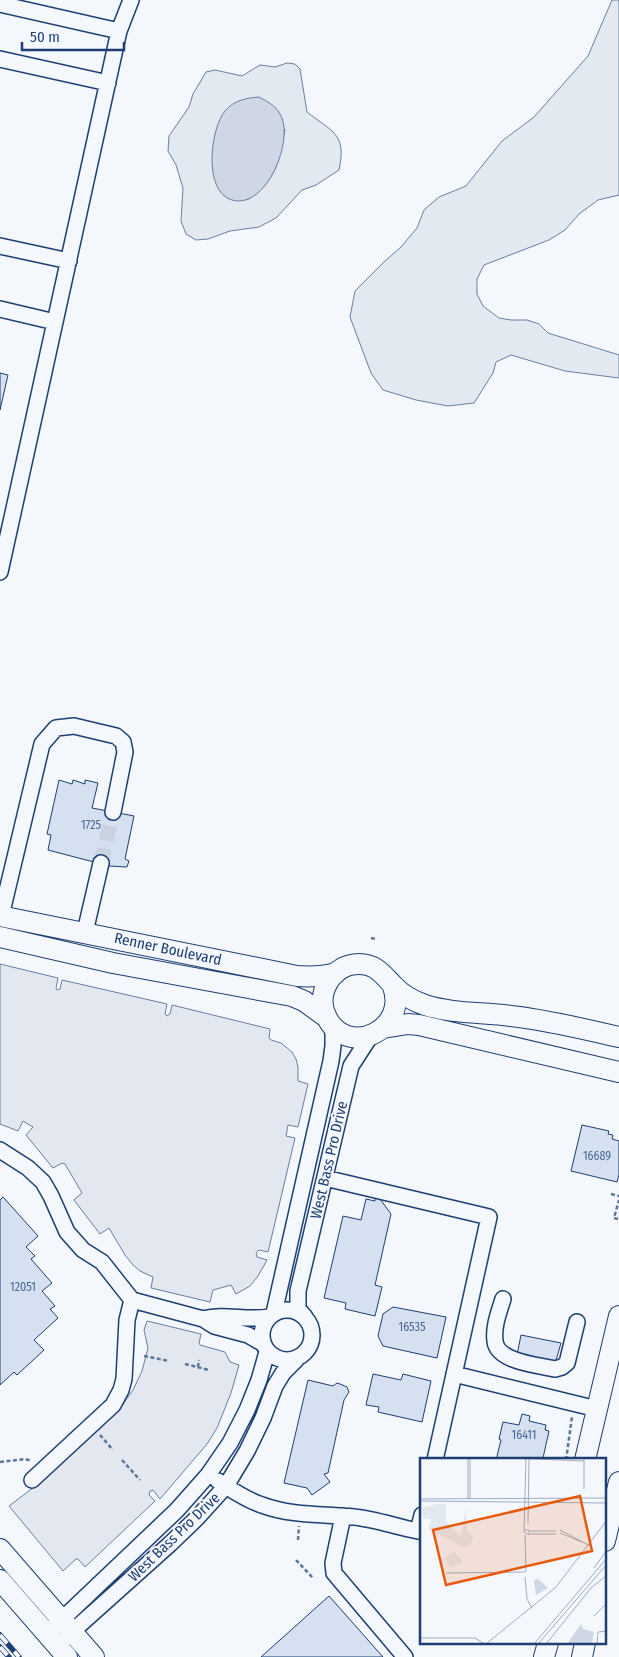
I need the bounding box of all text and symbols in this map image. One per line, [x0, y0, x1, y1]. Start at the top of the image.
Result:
scale bar [22, 20, 125, 52]
text: 50 m [30, 28, 60, 46]
house number: 1725 [81, 818, 102, 832]
street label: Renner Boulevard [113, 929, 223, 969]
street label: West Bass Pro Drive [307, 1099, 351, 1221]
house number: 16689 [583, 1149, 611, 1163]
house number: 12051 [10, 1280, 36, 1294]
house number: 16535 [399, 1320, 426, 1334]
house number: 16411 [512, 1428, 536, 1442]
inset map [420, 1458, 606, 1644]
street label: West Bass Pro Drive [124, 1489, 224, 1585]

